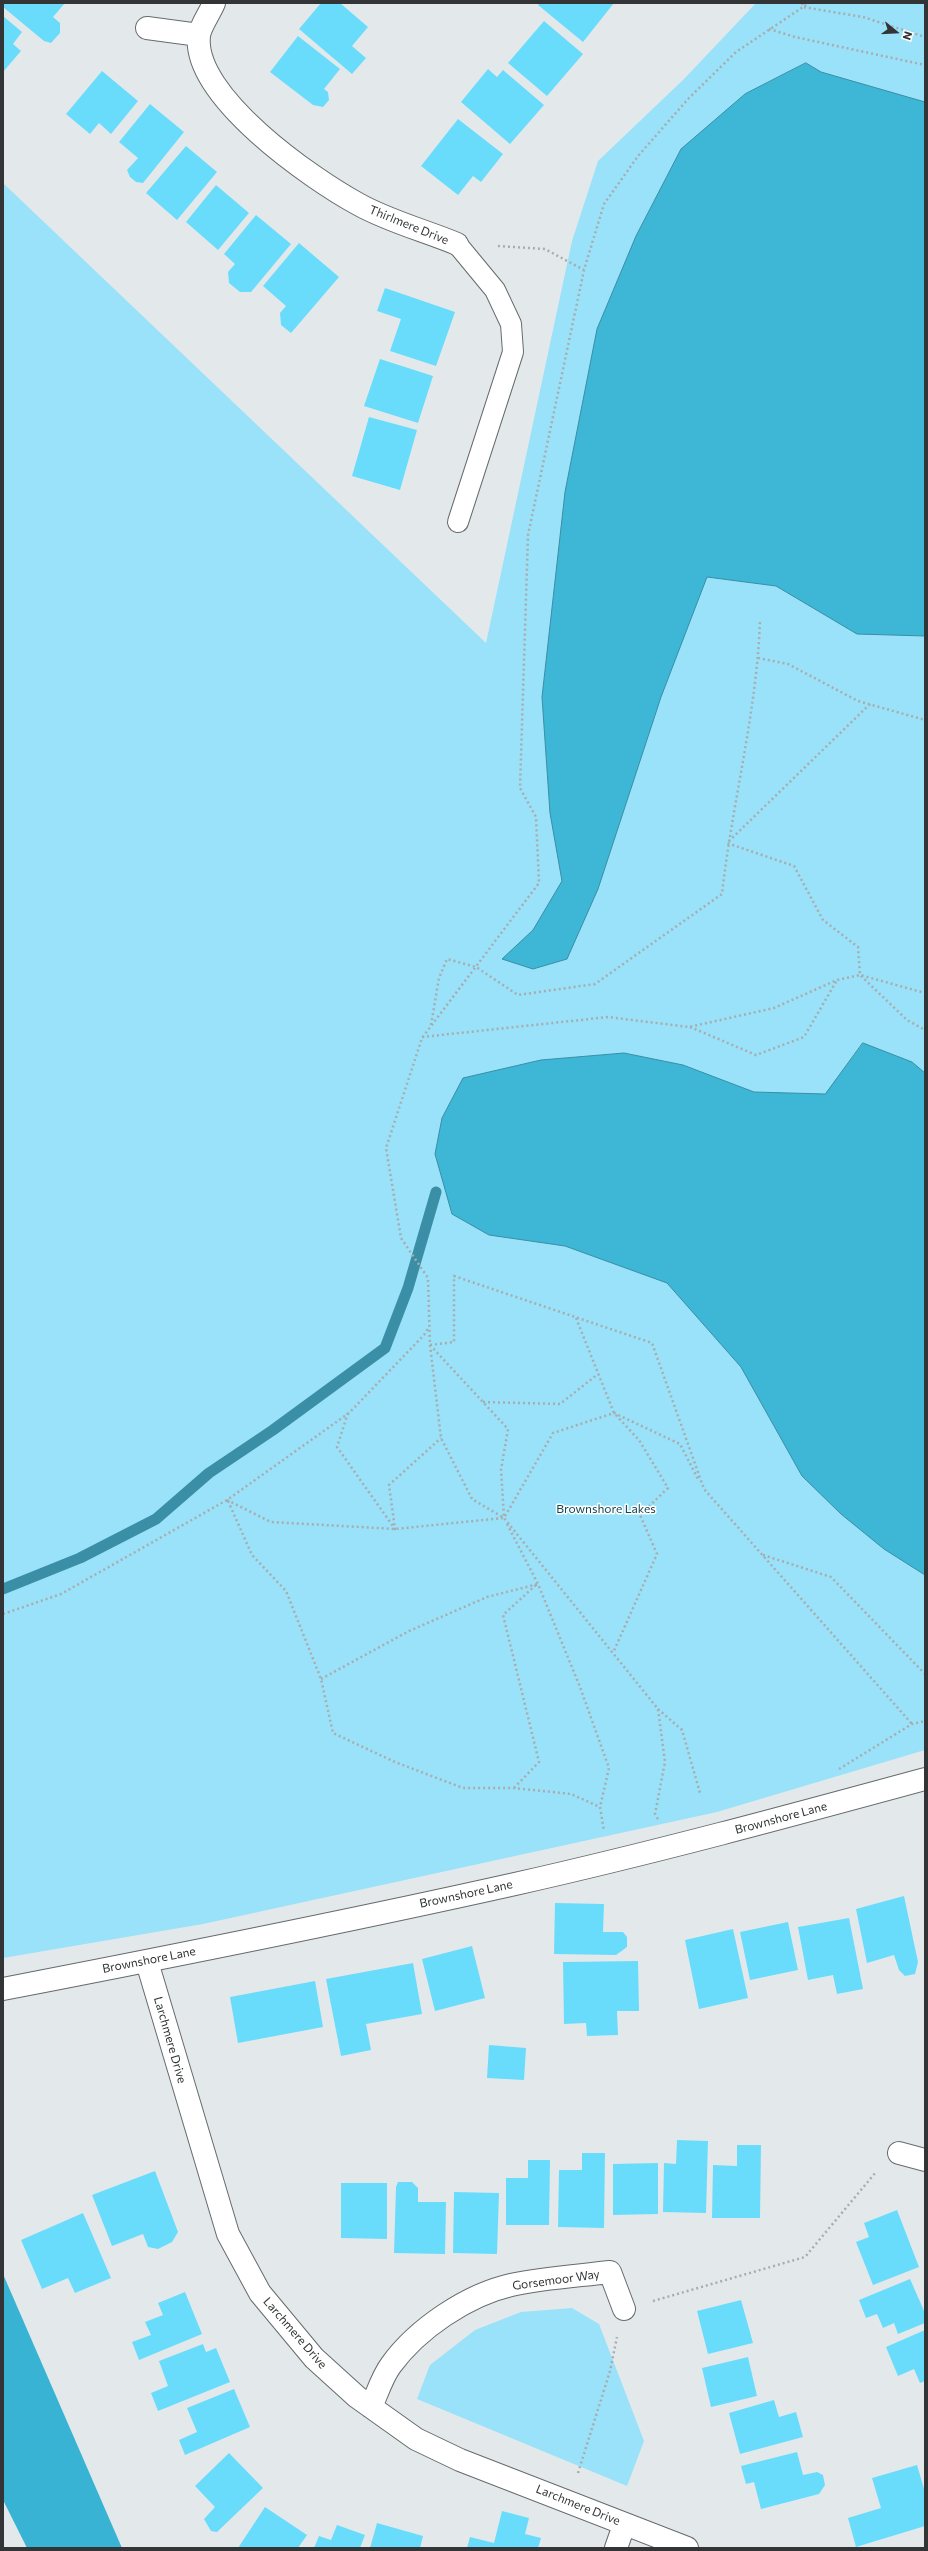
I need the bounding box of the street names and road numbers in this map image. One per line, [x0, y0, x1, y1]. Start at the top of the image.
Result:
street label: Thirlmere Drive [367, 202, 451, 248]
street label: Brownshore Lane [733, 1799, 829, 1837]
street label: Brownshore Lane [418, 1877, 514, 1911]
street label: Brownshore Lane [101, 1944, 197, 1976]
street label: Larchmere Drive [151, 1995, 189, 2085]
street label: Gorsemoor Way [511, 2267, 601, 2293]
street label: Larchmere Drive [260, 2294, 330, 2372]
street label: Larchmere Drive [534, 2482, 622, 2528]

